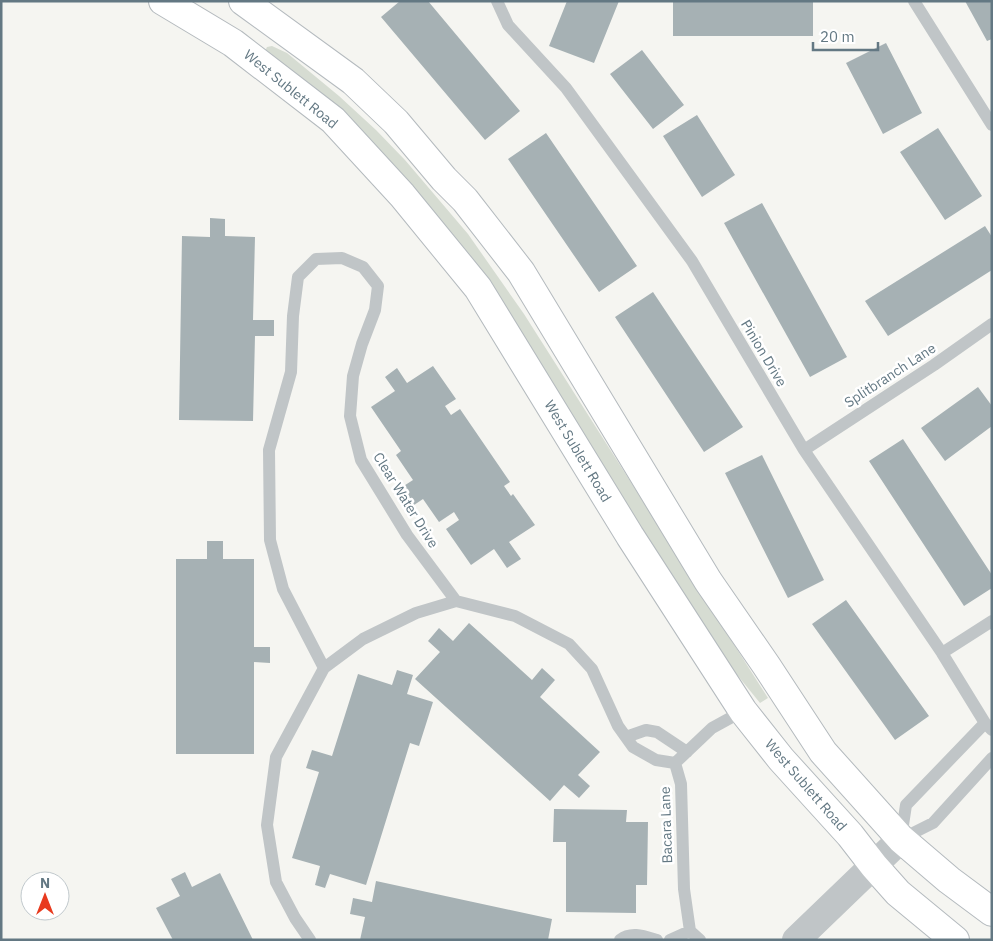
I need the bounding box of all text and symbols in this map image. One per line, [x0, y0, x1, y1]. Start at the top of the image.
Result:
scale bar [813, 20, 878, 52]
text: 20 m [820, 27, 855, 46]
street label: West Sublett Road [240, 46, 342, 132]
street label: Pinion Drive [737, 316, 791, 390]
street label: Splitbranch Lane [841, 339, 939, 411]
street label: West Sublett Road [540, 397, 616, 505]
street label: Clear Water Drive [369, 449, 443, 551]
street label: West Sublett Road [761, 735, 851, 835]
street label: Bacara Lane [656, 786, 676, 864]
north arrow [20, 871, 70, 921]
text: N [40, 874, 50, 892]

